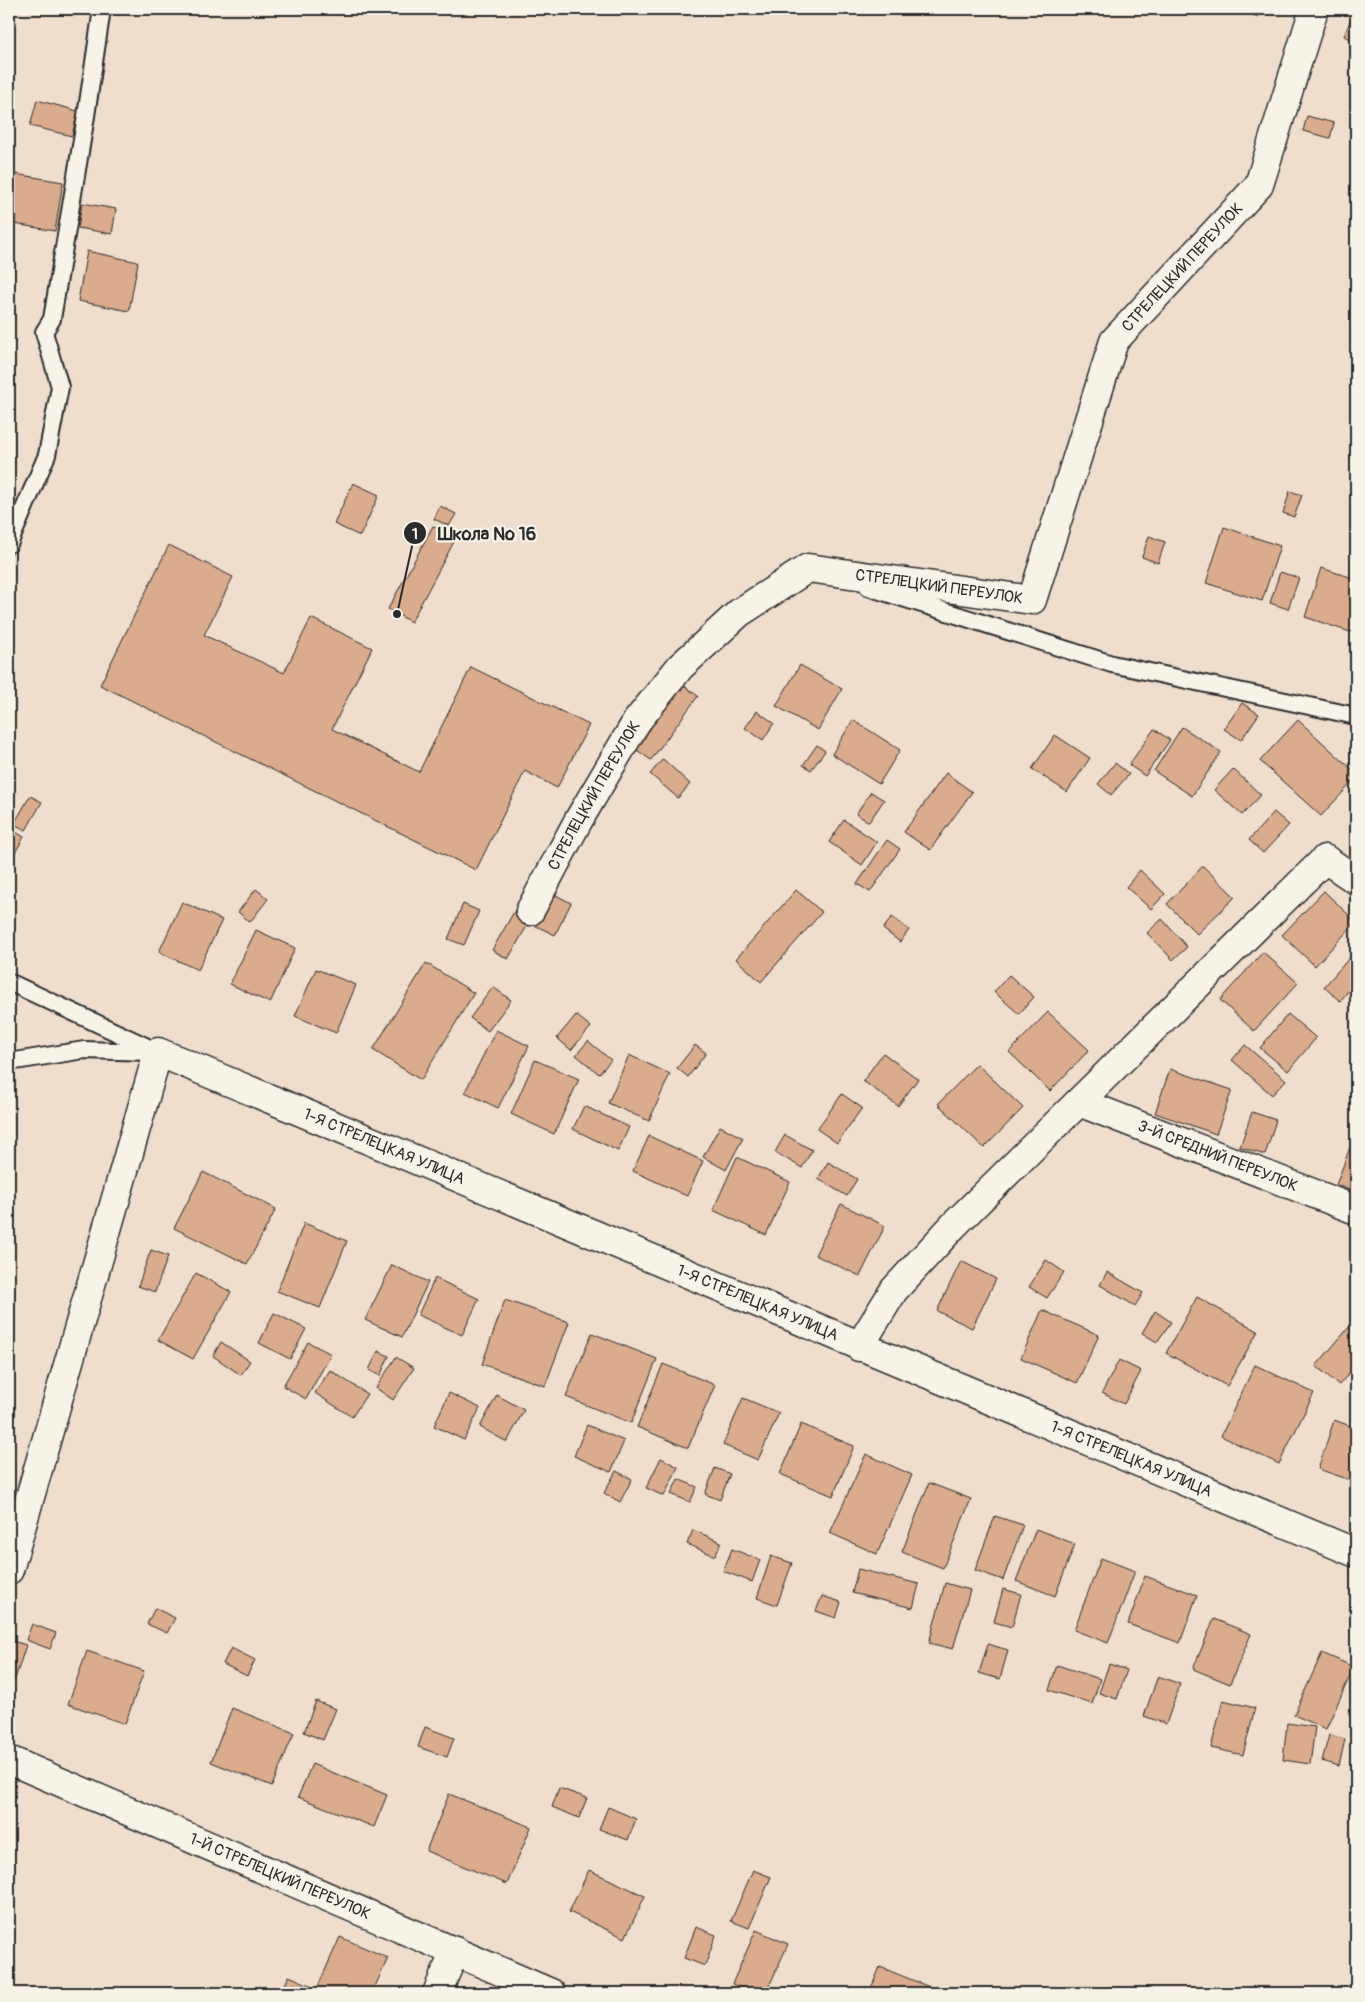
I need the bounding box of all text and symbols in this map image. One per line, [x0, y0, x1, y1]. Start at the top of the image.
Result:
street label: СТРЕЛЕЦКИЙ ПЕРЕУЛОК [1118, 199, 1247, 336]
callout: Школа № 16 [402, 517, 546, 550]
text: Школа № 16 [437, 523, 536, 546]
text: 1 [412, 525, 418, 544]
street label: СТРЕЛЕЦКИЙ ПЕРЕУЛОК [854, 565, 1024, 609]
street label: СТРЕЛЕЦКИЙ ПЕРЕУЛОК [544, 717, 645, 874]
street label: 1-Я СТРЕЛЕЦКАЯ УЛИЦА [300, 1104, 468, 1189]
street label: 3-Й СРЕДНИЙ ПЕРЕУЛОК [1135, 1116, 1301, 1196]
street label: 1-Я СТРЕЛЕЦКАЯ УЛИЦА [674, 1260, 841, 1345]
street label: 1-Я СТРЕЛЕЦКАЯ УЛИЦА [1048, 1416, 1215, 1502]
street label: 1-Й СТРЕЛЕЦКИЙ ПЕРЕУЛОК [186, 1829, 374, 1924]

